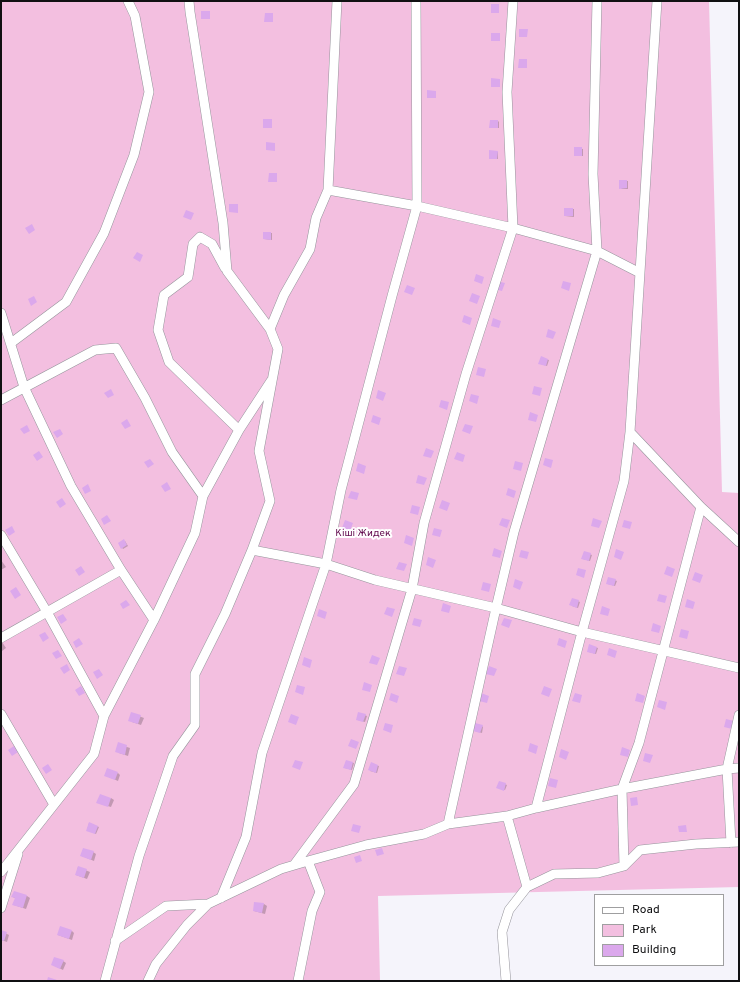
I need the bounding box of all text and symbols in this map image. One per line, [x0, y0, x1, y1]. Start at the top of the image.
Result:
park label: Кіші Жидек [335, 528, 391, 540]
legend [594, 894, 724, 966]
text: Road [632, 902, 660, 918]
text: Park [632, 922, 657, 938]
text: Building [632, 942, 676, 958]

